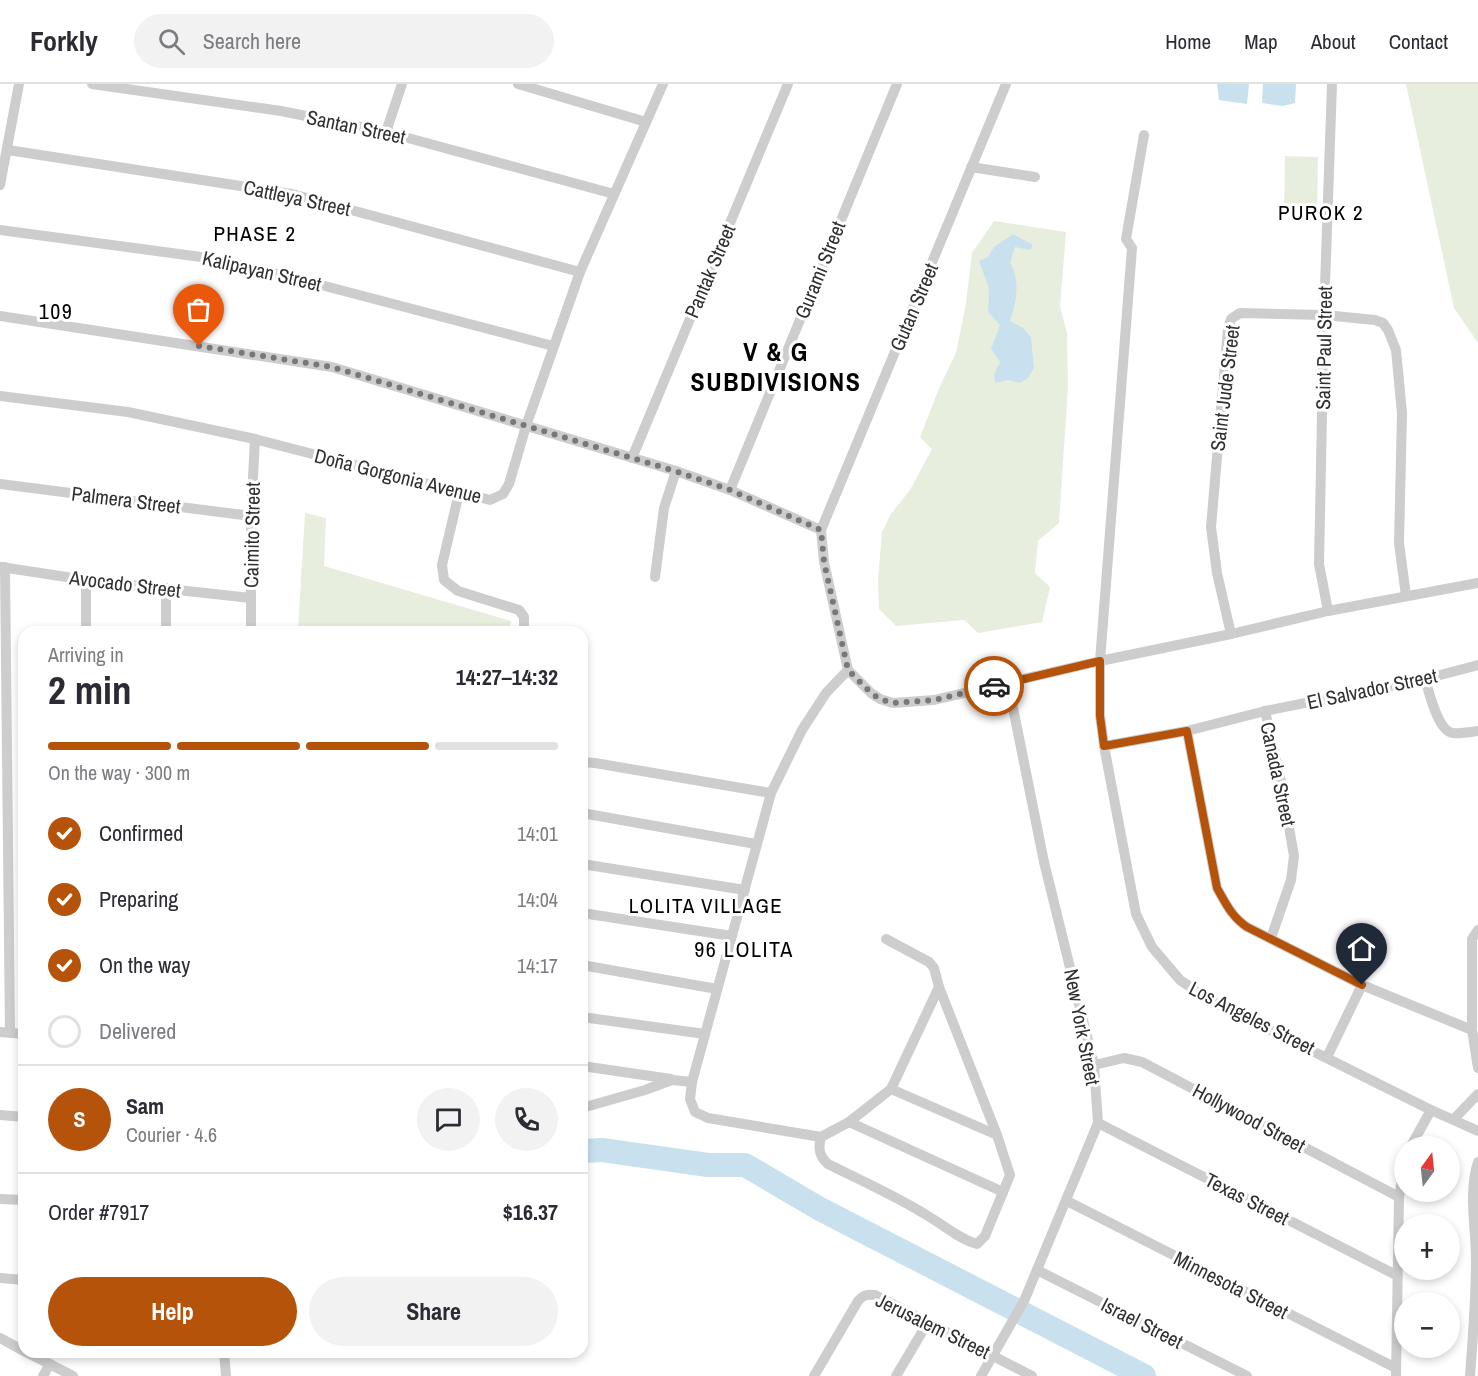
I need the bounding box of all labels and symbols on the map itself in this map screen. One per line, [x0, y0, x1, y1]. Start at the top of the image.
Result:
street label: Santan Street [304, 103, 408, 150]
street label: Cattleya Street [241, 173, 353, 222]
district label: PUROK 2 [1278, 198, 1364, 227]
street label: Gurami Street [788, 217, 852, 323]
district label: PHASE 2 [213, 219, 297, 248]
street label: Pantak Street [678, 219, 742, 322]
street label: Kalipayan Street [200, 244, 325, 297]
street label: Gutan Street [883, 258, 944, 355]
pin [173, 284, 224, 346]
street label: Saint Paul Street [1309, 285, 1338, 410]
district label: 109 [39, 296, 73, 326]
street label: Saint Jude Street [1203, 323, 1246, 452]
district label: V & G SUBDIVISIONS [691, 334, 861, 399]
street label: Doña Gorgonia Avenue [312, 442, 484, 509]
street label: Palmera Street [70, 479, 182, 520]
street label: Caimito Street [237, 481, 266, 588]
street label: Avocado Street [67, 563, 183, 604]
courier [964, 656, 1024, 716]
street label: El Salvador Street [1304, 661, 1440, 715]
street label: Canada Street [1254, 719, 1303, 829]
district label: LOLITA VILLAGE [629, 891, 783, 920]
pin [1336, 923, 1387, 985]
district label: 96 LOLITA [694, 934, 794, 964]
street label: New York Street [1058, 966, 1107, 1088]
street label: Los Angeles Street [1185, 974, 1320, 1061]
street label: Hollywood Street [1188, 1077, 1311, 1159]
north arrow [1394, 1136, 1460, 1202]
street label: Texas Street [1200, 1166, 1294, 1231]
street label: Minnesota Street [1169, 1244, 1293, 1325]
street label: Jerusalem Street [872, 1286, 995, 1365]
street label: Israel Street [1097, 1290, 1188, 1355]

